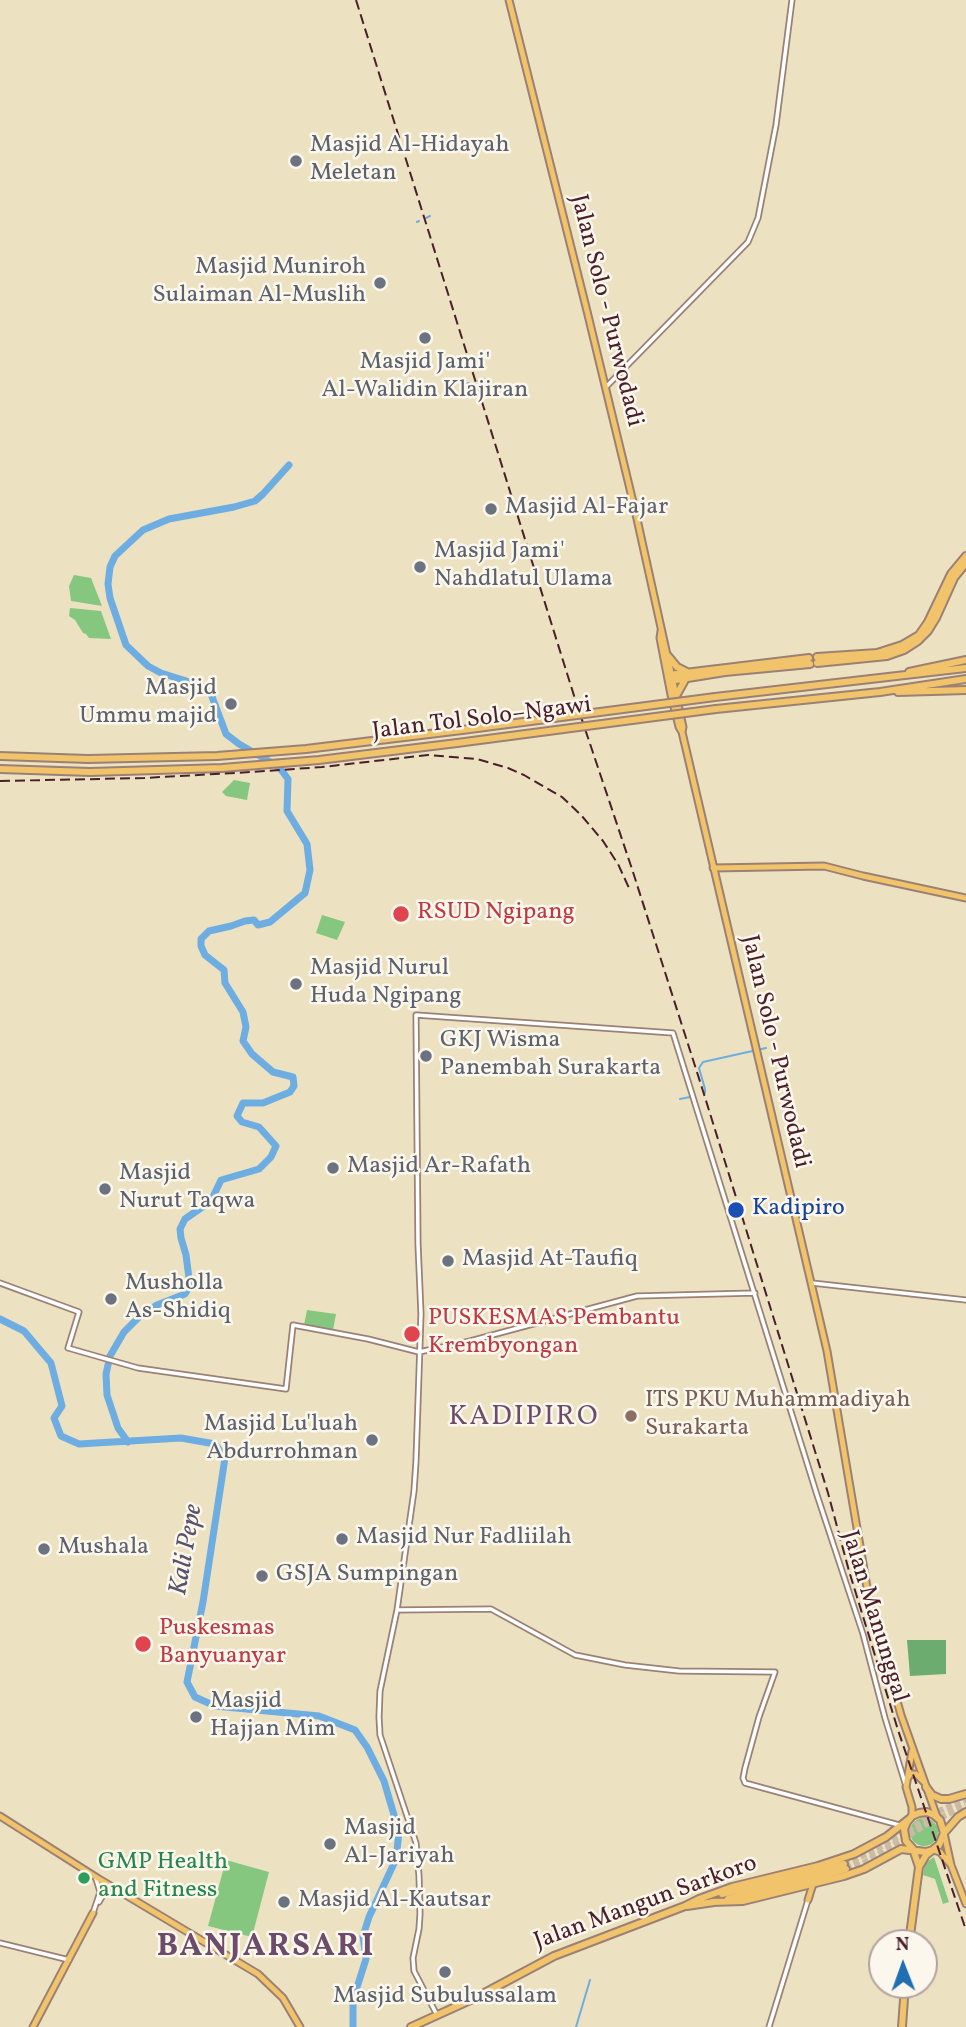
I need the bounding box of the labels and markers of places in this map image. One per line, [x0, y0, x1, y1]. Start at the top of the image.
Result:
place label: Masjid Al-Hidayah Meletan [310, 133, 510, 189]
marker: Masjid Al-Hidayah Meletan [288, 153, 304, 169]
place label: Masjid Muniroh Sulaiman Al-Muslih [153, 255, 366, 311]
marker: Masjid Muniroh Sulaiman Al-Muslih [372, 275, 388, 291]
marker: Masjid Jami' Al-Walidin Klajiran [417, 330, 433, 346]
place label: Masjid Jami' Al-Walidin Klajiran [322, 350, 528, 406]
place label: Masjid Al-Fajar [505, 495, 668, 523]
marker: Masjid Al-Fajar [483, 501, 499, 517]
place label: Masjid Jami' Nahdlatul Ulama [434, 539, 613, 595]
marker: Masjid Jami' Nahdlatul Ulama [412, 559, 428, 575]
place label: Masjid Ummu majid [79, 676, 217, 732]
marker: Masjid Ummu majid [223, 696, 239, 712]
place label: RSUD Ngipang [417, 900, 575, 928]
marker: RSUD Ngipang [391, 904, 411, 924]
place label: Masjid Nurul Huda Ngipang [310, 956, 461, 1012]
marker: Masjid Nurul Huda Ngipang [288, 976, 304, 992]
place label: GKJ Wisma Panembah Surakarta [440, 1028, 661, 1084]
marker: GKJ Wisma Panembah Surakarta [418, 1048, 434, 1064]
place label: Masjid Ar-Rafath [347, 1154, 531, 1182]
marker: Masjid Ar-Rafath [325, 1160, 341, 1176]
place label: Masjid Nurut Taqwa [119, 1161, 255, 1217]
marker: Masjid Nurut Taqwa [97, 1181, 113, 1197]
place label: Kadipiro [752, 1196, 845, 1224]
marker: Kadipiro [726, 1200, 746, 1220]
place label: Masjid At-Taufiq [462, 1247, 638, 1275]
marker: Masjid At-Taufiq [440, 1253, 456, 1269]
place label: Musholla As-Shidiq [125, 1271, 231, 1327]
marker: Musholla As-Shidiq [103, 1291, 119, 1307]
place label: PUSKESMAS Pembantu Krembyongan [428, 1306, 680, 1362]
marker: PUSKESMAS Pembantu Krembyongan [402, 1324, 422, 1344]
place label: ITS PKU Muhammadiyah Surakarta [645, 1388, 911, 1444]
marker: ITS PKU Muhammadiyah Surakarta [623, 1408, 639, 1424]
place label: Masjid Lu'luah Abdurrohman [204, 1412, 358, 1468]
marker: Masjid Lu'luah Abdurrohman [364, 1432, 380, 1448]
place label: Masjid Nur Fadliilah [356, 1525, 572, 1553]
marker: Masjid Nur Fadliilah [334, 1531, 350, 1547]
place label: Mushala [58, 1535, 149, 1563]
marker: Mushala [36, 1541, 52, 1557]
place label: GSJA Sumpingan [276, 1562, 458, 1590]
marker: GSJA Sumpingan [254, 1568, 270, 1584]
place label: Puskesmas Banyuanyar [159, 1616, 286, 1672]
marker: Puskesmas Banyuanyar [133, 1634, 153, 1654]
place label: Masjid Hajjan Mim [210, 1689, 335, 1745]
marker: Masjid Hajjan Mim [188, 1709, 204, 1725]
place label: Masjid Al-Jariyah [344, 1816, 454, 1872]
marker: Masjid Al-Jariyah [322, 1836, 338, 1852]
place label: GMP Health and Fitness [98, 1850, 228, 1906]
marker: GMP Health and Fitness [76, 1870, 92, 1886]
place label: Masjid Al-Kautsar [298, 1888, 491, 1916]
marker: Masjid Al-Kautsar [276, 1894, 292, 1910]
marker: Masjid Subulussalam [437, 1964, 453, 1980]
place label: Masjid Subulussalam [333, 1984, 557, 2012]

